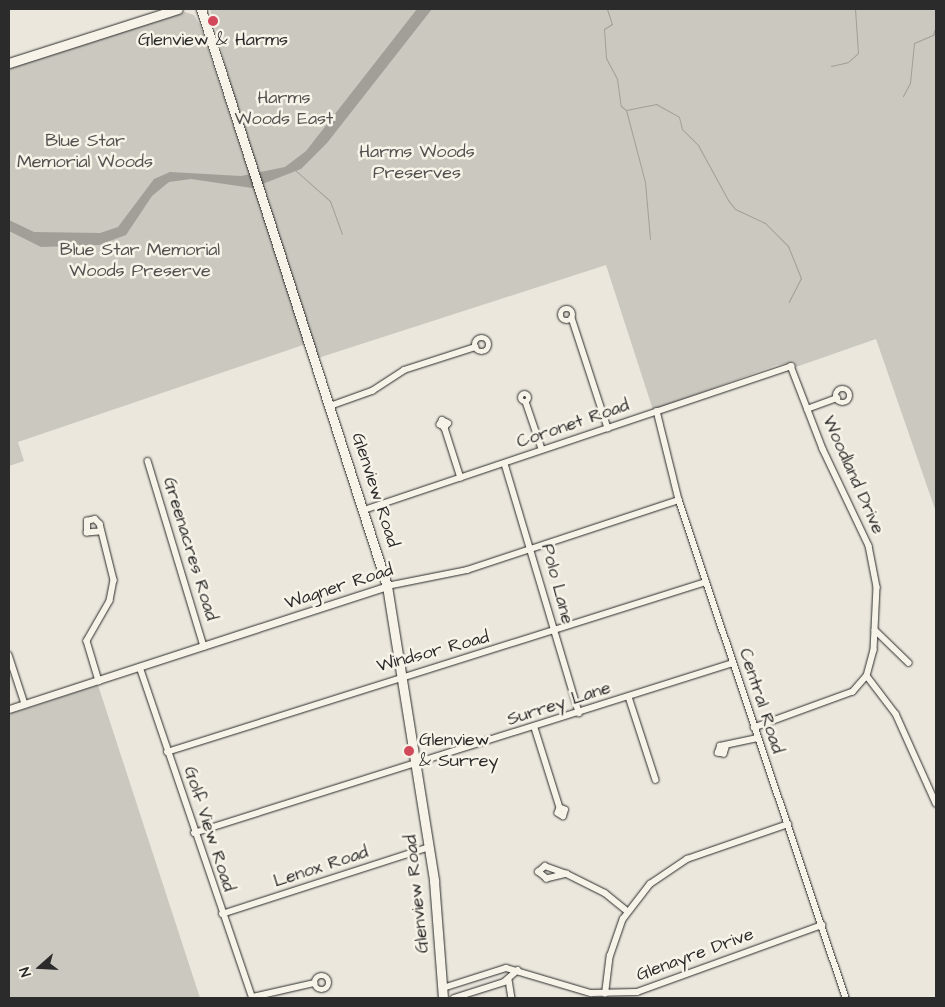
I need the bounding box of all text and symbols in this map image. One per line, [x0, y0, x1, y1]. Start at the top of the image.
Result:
marker: Glenview & Harms [207, 15, 219, 27]
place label: Glenview & Harms [138, 29, 288, 51]
park label: Harms Woods East [235, 88, 333, 130]
park label: Blue Star Memorial Woods [17, 131, 153, 173]
park label: Harms Woods Preserves [359, 142, 475, 184]
park label: Blue Star Memorial Woods Preserve [60, 240, 220, 282]
street label: Coronet Road [514, 395, 632, 453]
street label: Woodland Drive [817, 412, 889, 538]
street label: Glenview Road [346, 430, 404, 550]
street label: Greenacres Road [158, 475, 222, 623]
street label: Polo Lane [536, 542, 578, 626]
street label: Wagner Road [282, 559, 396, 615]
street label: Windsor Road [374, 627, 492, 677]
street label: Central Road [734, 646, 788, 756]
street label: Surrey Lane [504, 677, 614, 731]
place label: Glenview & Surrey [419, 730, 498, 772]
marker: Glenview & Surrey [403, 745, 415, 757]
street label: Golf View Road [179, 764, 239, 894]
street label: Glenview Road [400, 834, 434, 954]
street label: Lenox Road [271, 842, 371, 892]
street label: Glenayre Drive [633, 924, 757, 986]
north arrow [15, 942, 65, 992]
text: N [15, 964, 37, 979]

